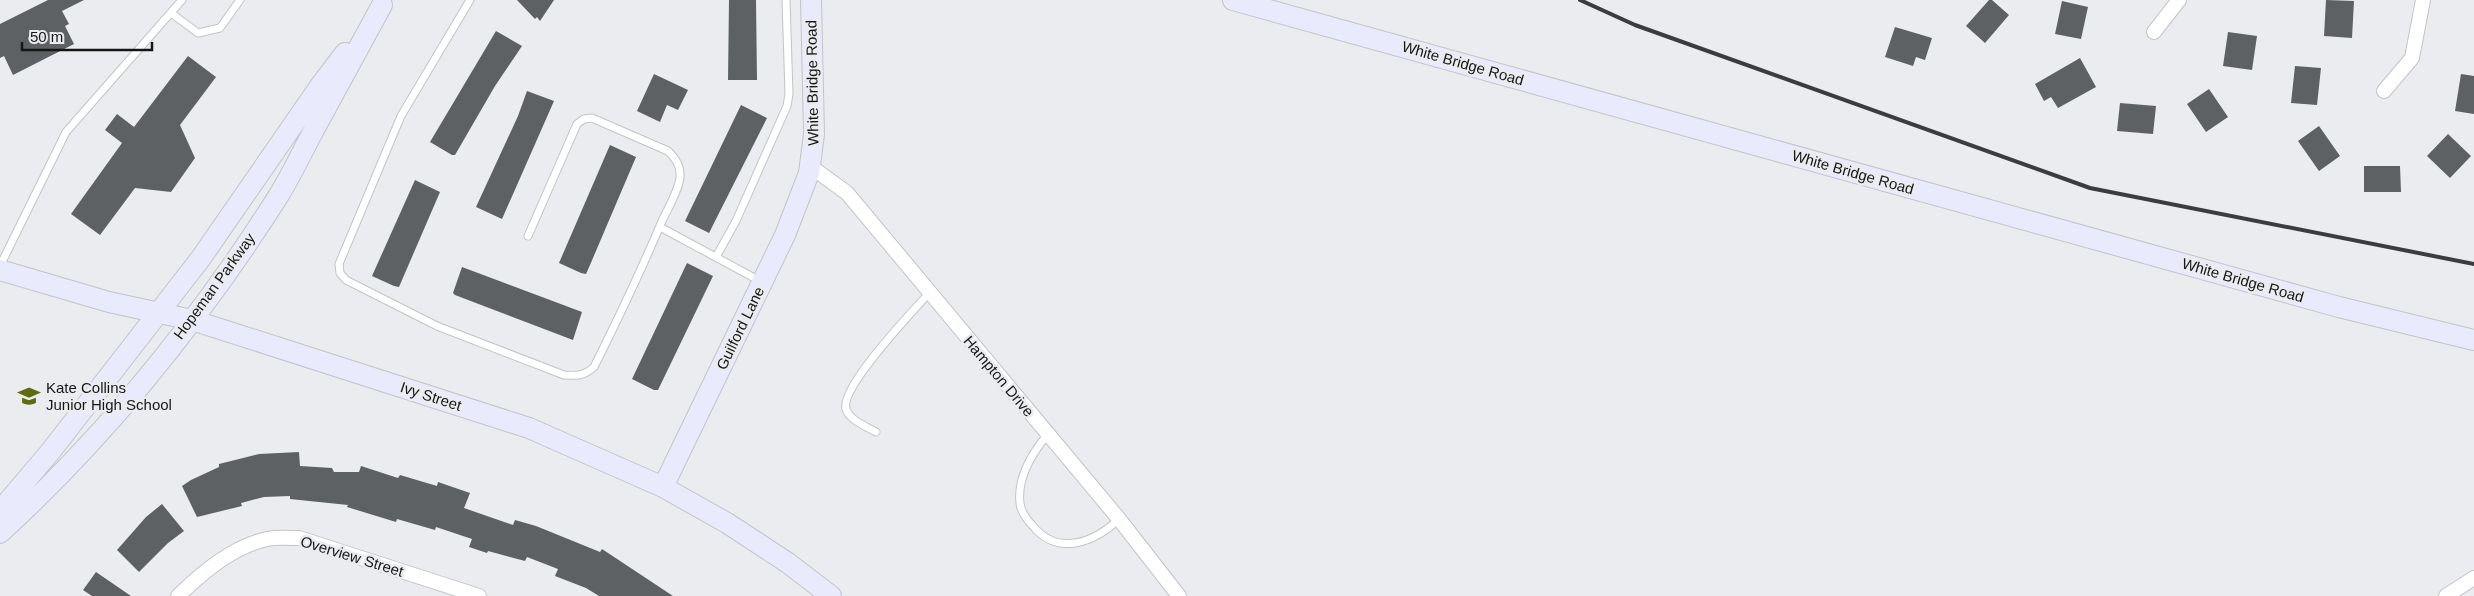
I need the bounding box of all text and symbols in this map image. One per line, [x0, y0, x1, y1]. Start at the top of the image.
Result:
scale bar [22, 20, 152, 52]
street label: White Bridge Road [802, 20, 822, 146]
text: 50 m [30, 28, 63, 45]
street label: White Bridge Road [1400, 37, 1526, 89]
street label: White Bridge Road [1790, 146, 1916, 198]
street label: Hopeman Parkway [170, 229, 258, 342]
street label: White Bridge Road [2180, 254, 2306, 306]
street label: Guilford Lane [713, 284, 767, 372]
street label: Hampton Drive [960, 332, 1038, 420]
street label: Ivy Street [398, 378, 465, 414]
place label: Kate Collins Junior High School [46, 379, 172, 413]
school or university icon: Kate Collins Junior High School [16, 383, 42, 409]
street label: Overview Street [298, 532, 406, 580]

